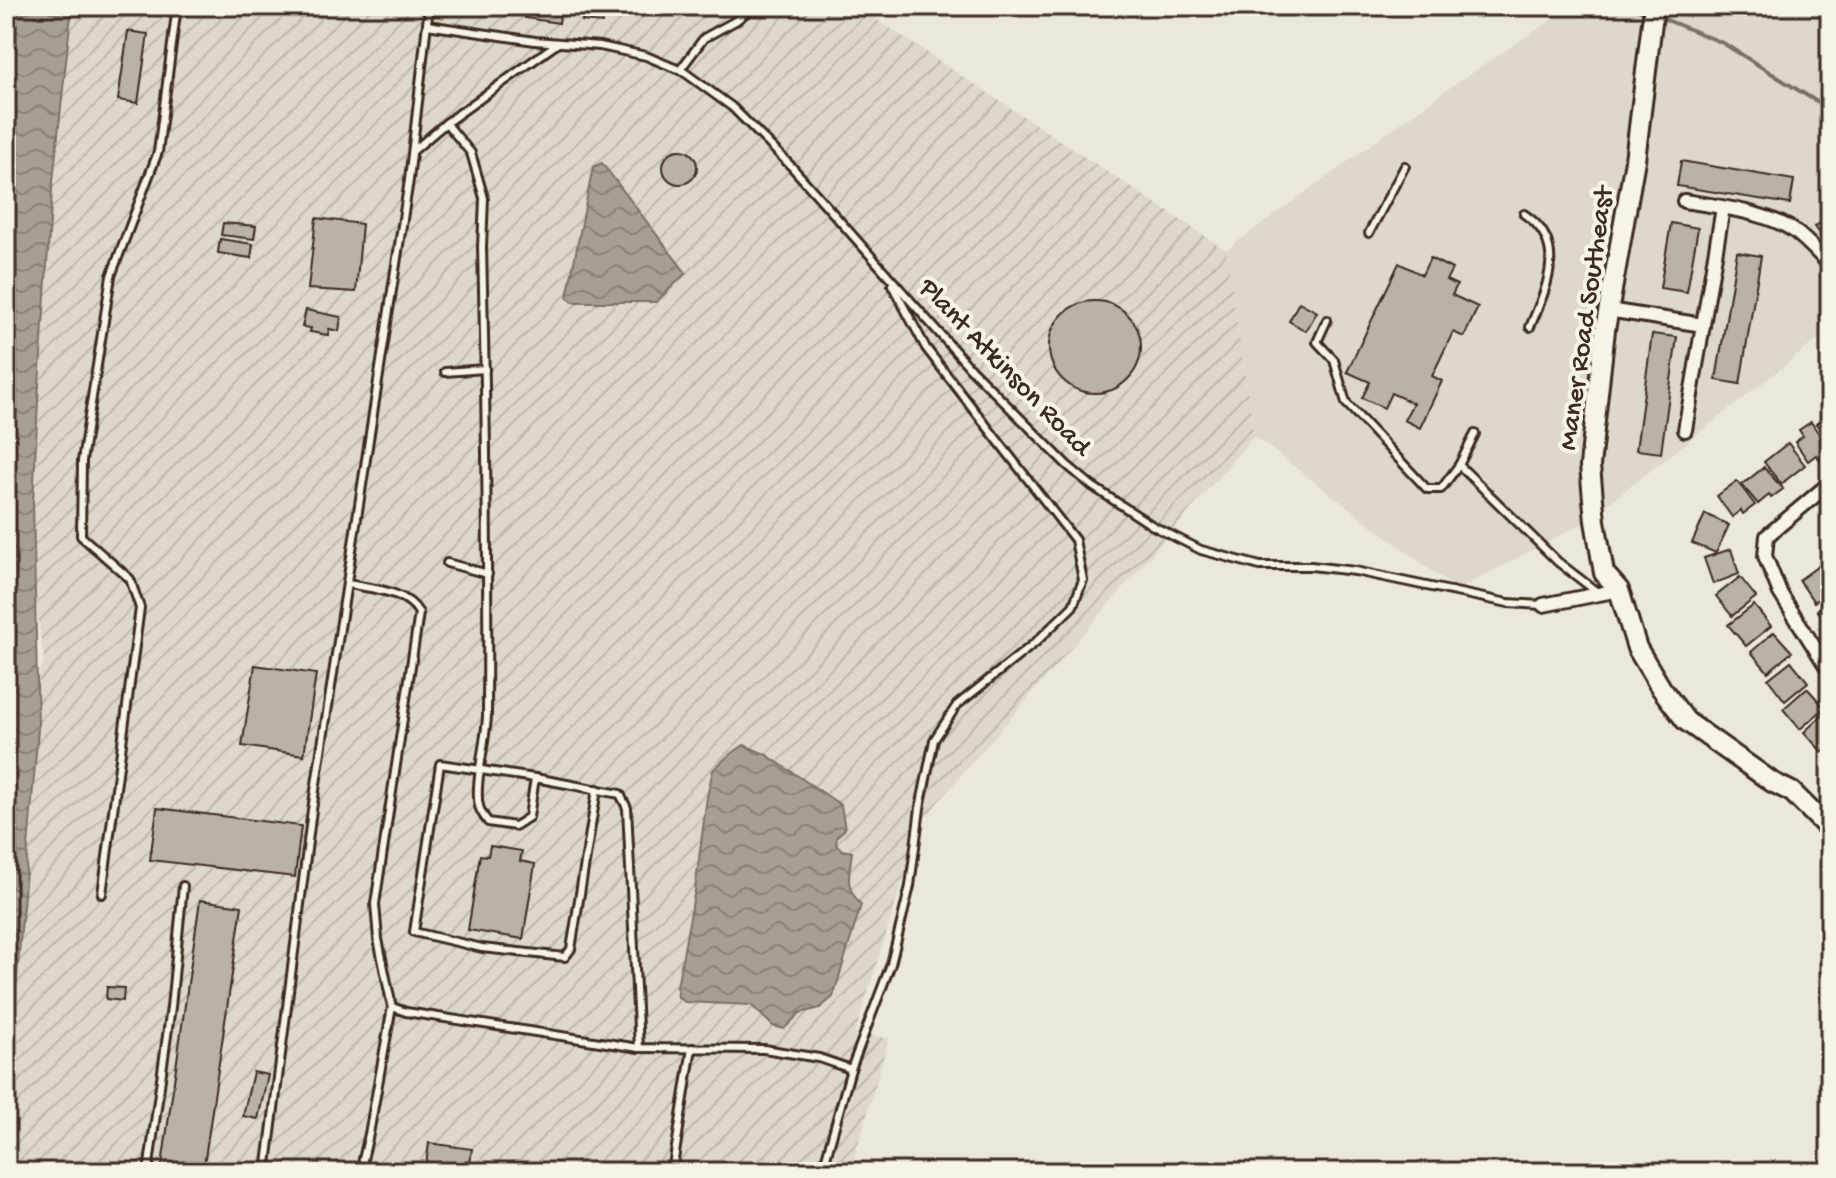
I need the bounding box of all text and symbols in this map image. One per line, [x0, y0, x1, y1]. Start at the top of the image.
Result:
street label: Maner Road Southeast [1553, 182, 1623, 453]
street label: Plant Atkinson Road [910, 272, 1099, 466]

